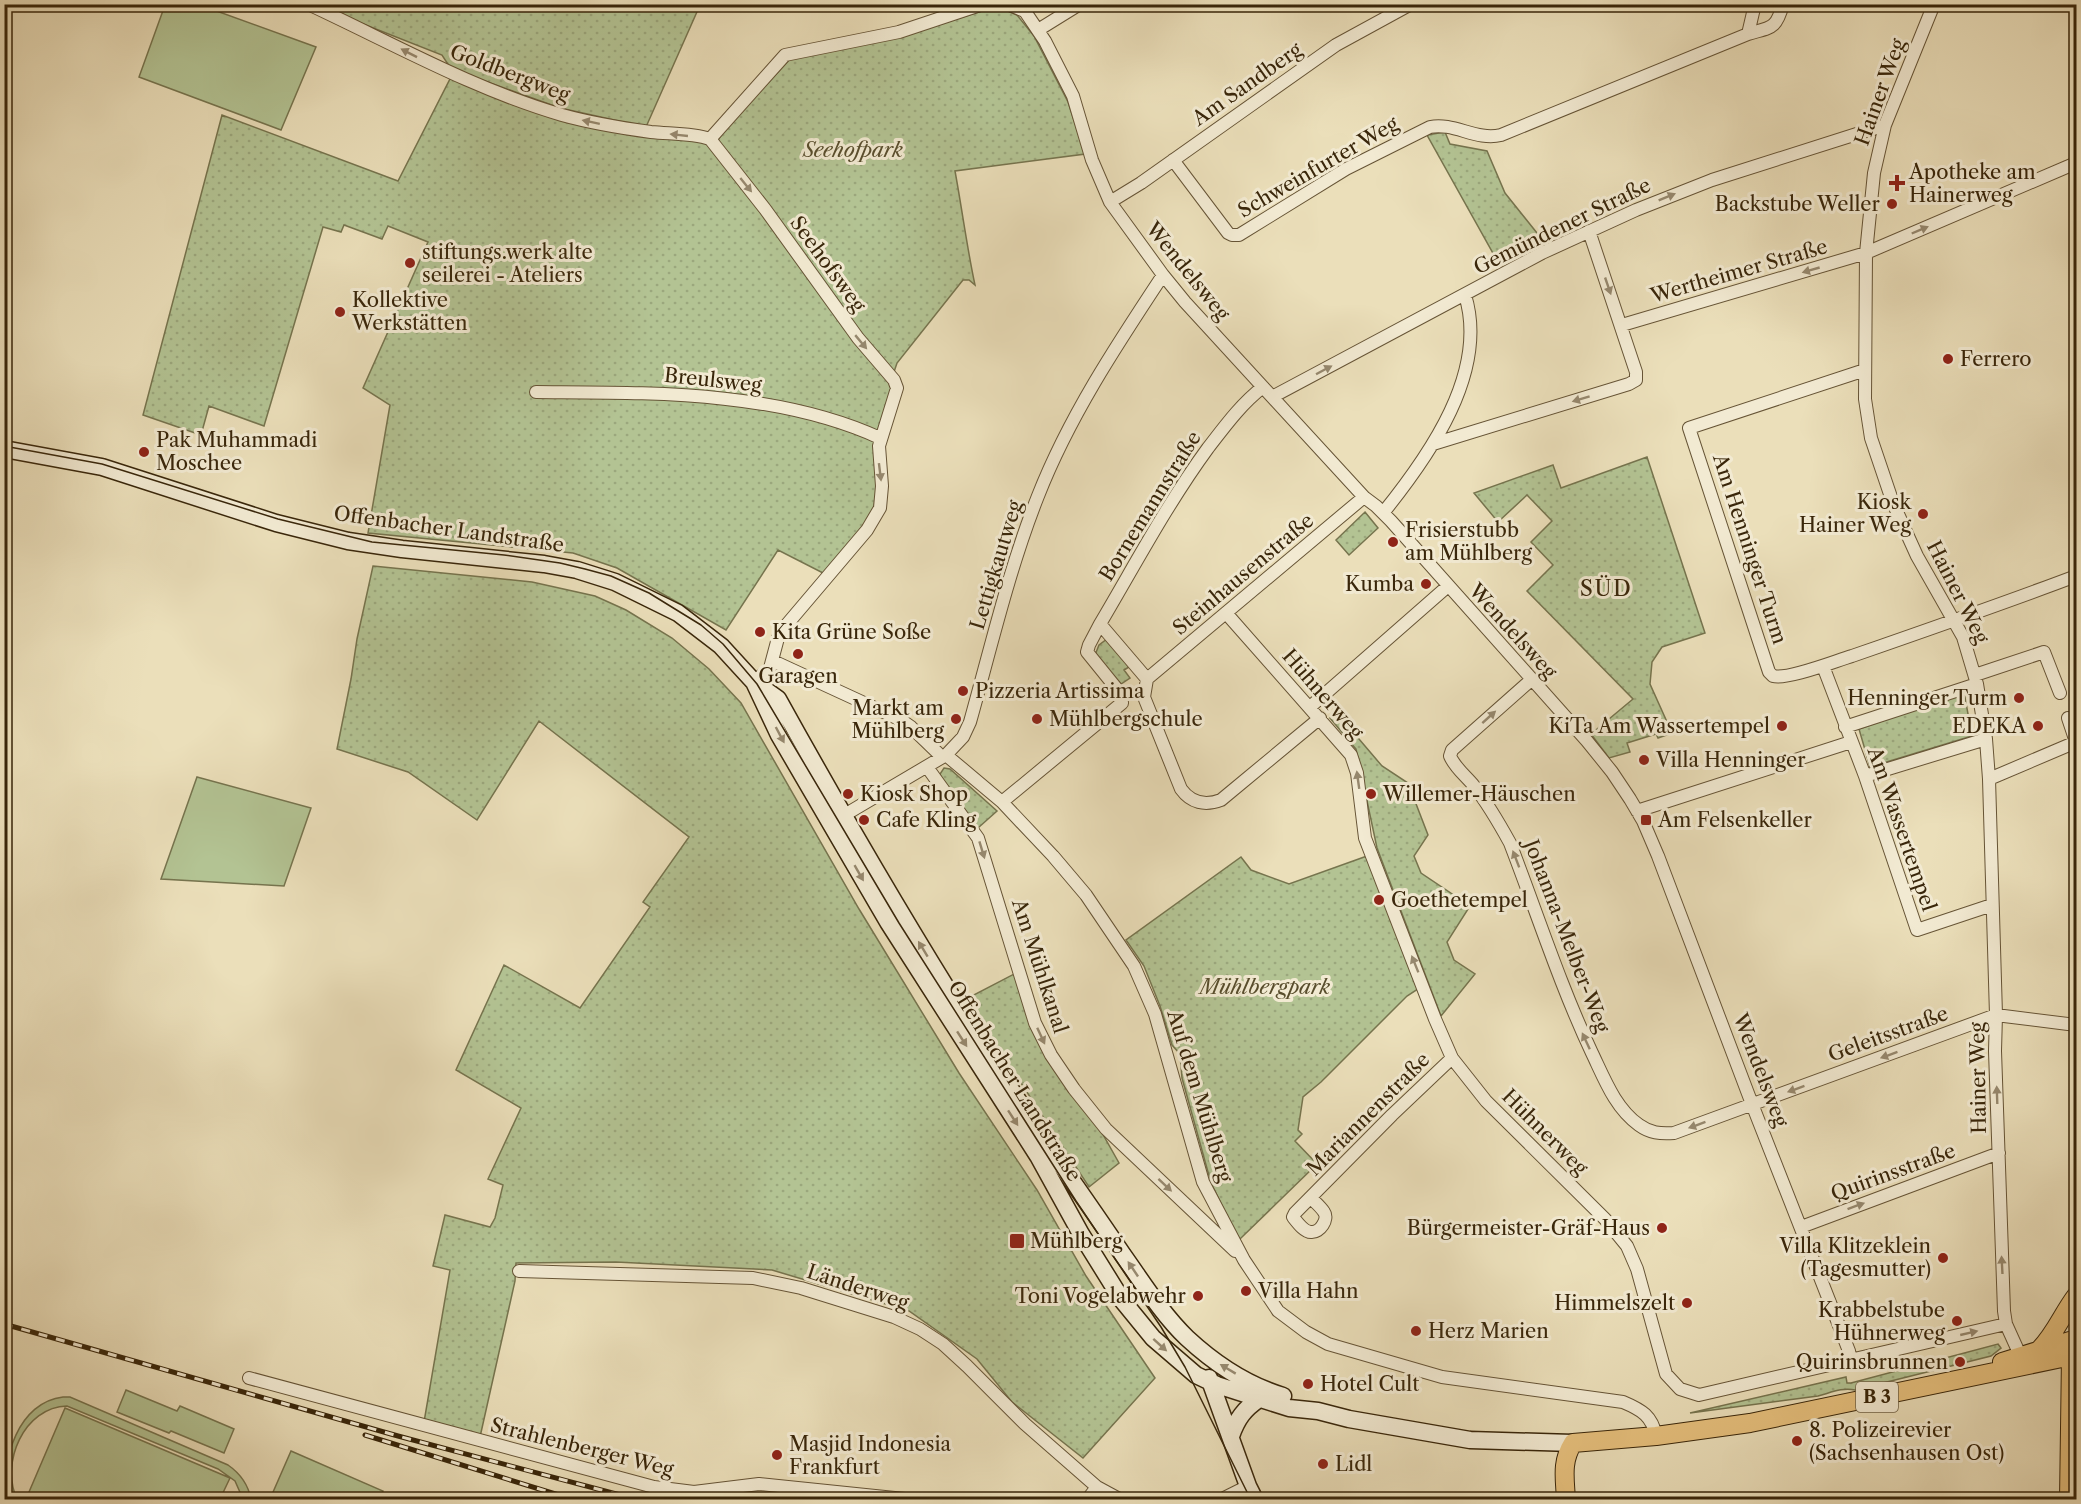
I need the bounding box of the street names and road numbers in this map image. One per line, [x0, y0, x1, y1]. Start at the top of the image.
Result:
street label: Hainer Weg [1850, 35, 1911, 149]
street label: Am Sandberg [1187, 37, 1307, 131]
street label: Goldbergweg [447, 39, 574, 107]
street label: Schweinfurter Weg [1234, 111, 1403, 223]
street label: Gemündener Straße [1470, 173, 1654, 279]
street label: Seehofsweg [785, 211, 871, 317]
street label: Wendelsweg [1140, 216, 1235, 325]
street label: Wertheimer Straße [1647, 234, 1830, 308]
street label: Breulsweg [663, 363, 763, 397]
street label: Bornemannstraße [1094, 427, 1206, 585]
street label: Am Henninger Turm [1708, 450, 1792, 647]
street label: Lettigkautweg [965, 497, 1027, 633]
street label: Offenbacher Landstraße [332, 501, 566, 557]
street label: Steinhausenstraße [1168, 508, 1318, 640]
street label: Hainer Weg [1922, 537, 1994, 648]
street label: Wendelsweg [1463, 578, 1562, 684]
street label: Hühnerweg [1277, 644, 1369, 744]
street label: Am Wassertempel [1862, 743, 1941, 914]
street label: Johanna-Melber-Weg [1518, 833, 1615, 1036]
street label: Am Mühlkanal [1007, 895, 1073, 1036]
street label: Offenbacher Landstraße [943, 976, 1087, 1186]
street label: Geleitsstraße [1825, 1001, 1951, 1067]
street label: Auf dem Mühlberg [1162, 1006, 1238, 1186]
street label: Wendelsweg [1728, 1009, 1794, 1131]
street label: Hainer Weg [1965, 1021, 1991, 1134]
street label: Mariannenstraße [1302, 1048, 1434, 1180]
street label: Hühnerweg [1497, 1084, 1593, 1180]
street label: Quirinsstraße [1828, 1138, 1958, 1206]
street label: Länderweg [804, 1259, 912, 1315]
road number: B 3 [1856, 1382, 1898, 1412]
street label: Strahlenberger Weg [488, 1413, 677, 1481]

